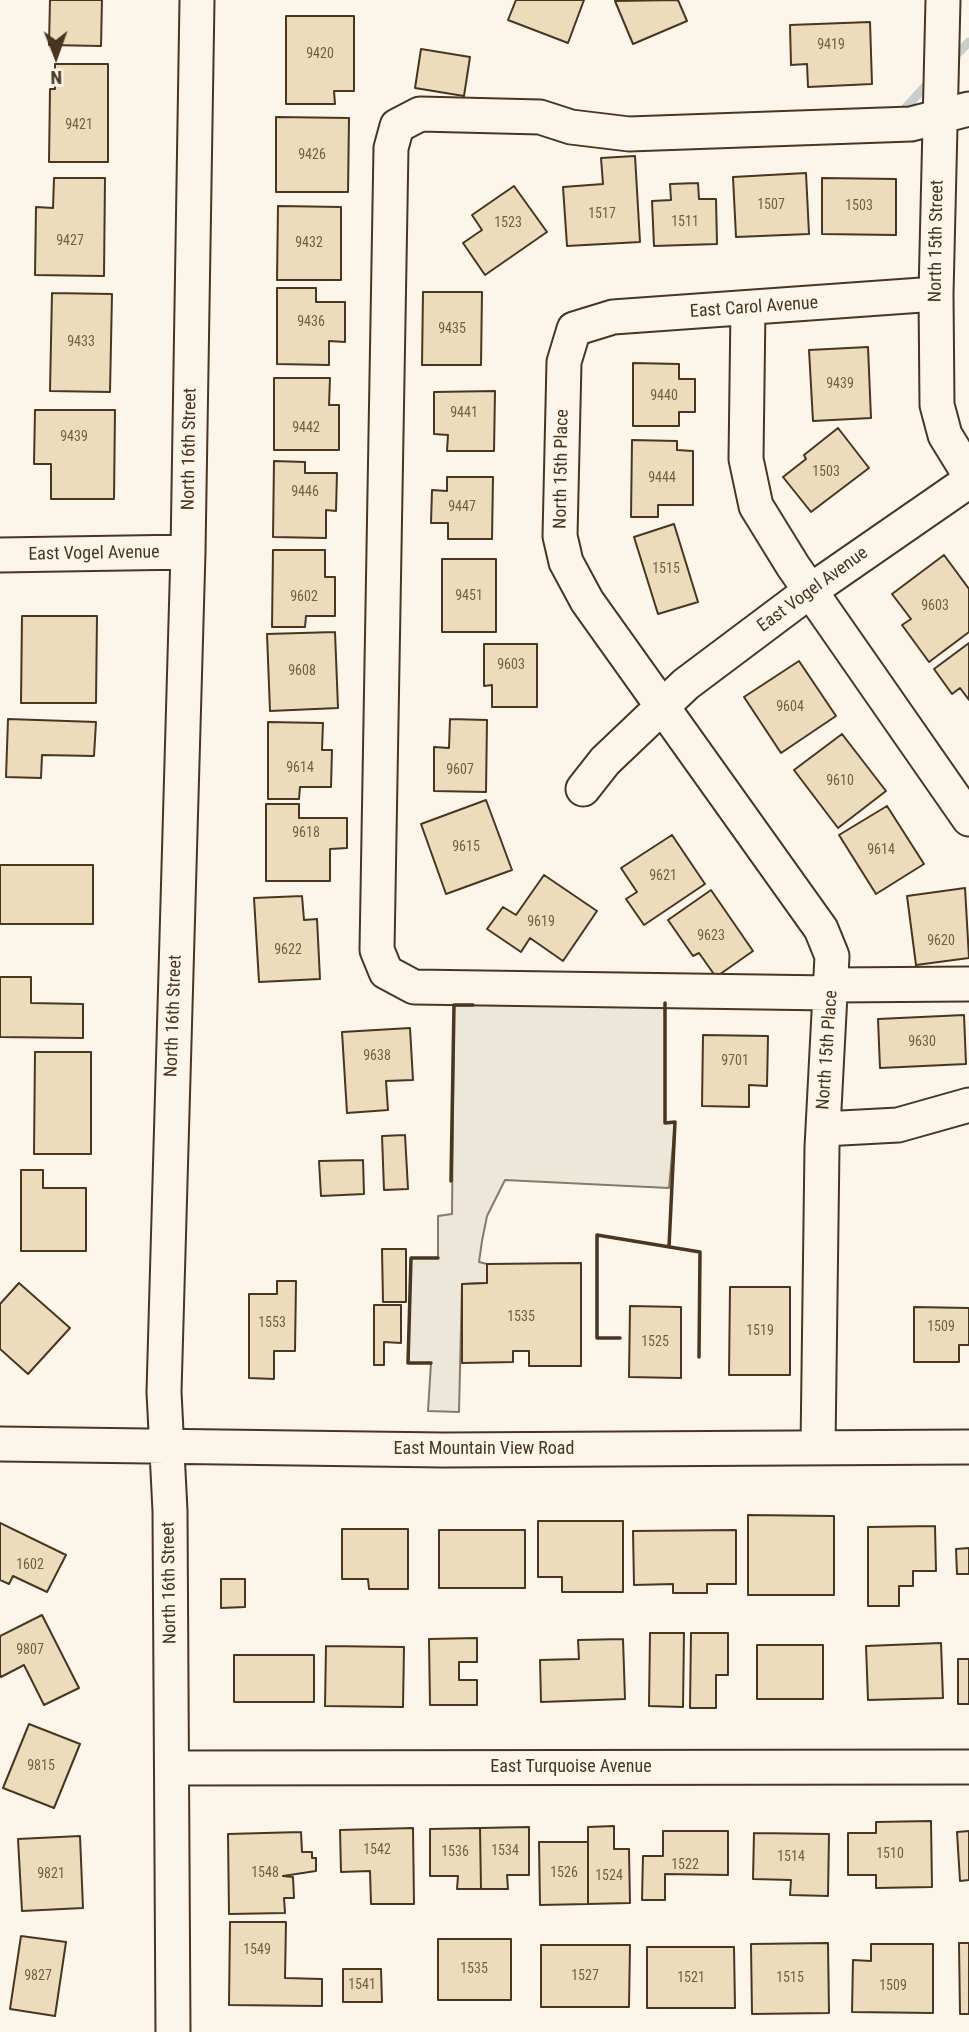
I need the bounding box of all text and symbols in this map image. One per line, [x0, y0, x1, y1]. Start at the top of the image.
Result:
north arrow [21, 21, 91, 91]
house number: 9419 [817, 37, 845, 53]
house number: 9420 [306, 46, 334, 62]
text: N [50, 66, 62, 89]
house number: 9421 [65, 117, 93, 133]
house number: 9426 [298, 147, 326, 163]
street label: North 15th Street [925, 180, 949, 302]
house number: 1507 [757, 197, 785, 213]
house number: 1503 [845, 198, 873, 214]
house number: 1517 [588, 206, 616, 222]
house number: 1511 [671, 214, 699, 230]
house number: 1523 [494, 215, 522, 231]
house number: 9427 [56, 233, 84, 249]
house number: 9432 [295, 235, 323, 251]
street label: East Carol Avenue [689, 293, 819, 323]
house number: 9436 [297, 314, 325, 330]
house number: 9435 [438, 321, 466, 337]
house number: 9433 [67, 334, 95, 350]
house number: 9439 [826, 376, 854, 392]
street label: North 16th Street [178, 388, 202, 510]
house number: 9440 [650, 388, 678, 404]
house number: 9441 [450, 405, 478, 421]
street label: North 15th Place [550, 409, 574, 529]
house number: 9442 [292, 420, 320, 436]
house number: 9439 [60, 429, 88, 445]
house number: 1503 [812, 464, 840, 480]
house number: 9444 [648, 470, 676, 486]
house number: 9446 [291, 484, 319, 500]
house number: 9447 [448, 499, 476, 515]
street label: East Vogel Avenue [28, 542, 160, 566]
street label: East Vogel Avenue [754, 543, 872, 637]
house number: 1515 [652, 561, 680, 577]
house number: 9451 [455, 588, 483, 604]
house number: 9602 [290, 589, 318, 605]
house number: 9603 [921, 598, 949, 614]
house number: 9603 [497, 657, 525, 673]
house number: 9608 [288, 663, 316, 679]
house number: 9604 [776, 699, 804, 715]
house number: 9614 [286, 760, 314, 776]
house number: 9607 [446, 762, 474, 778]
house number: 9610 [826, 773, 854, 789]
house number: 9618 [292, 825, 320, 841]
house number: 9615 [452, 839, 480, 855]
house number: 9614 [867, 842, 895, 858]
house number: 9621 [649, 868, 677, 884]
house number: 9619 [527, 914, 555, 930]
house number: 9623 [697, 928, 725, 944]
house number: 9620 [927, 933, 955, 949]
house number: 9622 [274, 942, 302, 958]
street label: North 16th Street [161, 954, 187, 1078]
street label: North 15th Place [813, 990, 843, 1110]
house number: 9630 [908, 1034, 936, 1050]
house number: 9638 [363, 1048, 391, 1064]
house number: 9701 [721, 1053, 749, 1069]
house number: 1535 [507, 1309, 535, 1325]
house number: 1553 [258, 1315, 286, 1331]
house number: 1509 [927, 1319, 955, 1335]
house number: 1519 [746, 1323, 774, 1339]
house number: 1525 [641, 1334, 669, 1350]
street label: East Mountain View Road [394, 1438, 574, 1460]
street label: North 16th Street [158, 1522, 182, 1644]
house number: 1602 [16, 1557, 44, 1573]
house number: 9807 [16, 1642, 44, 1658]
street label: East Turquoise Avenue [490, 1756, 652, 1778]
house number: 9815 [27, 1758, 55, 1774]
house number: 1542 [363, 1842, 391, 1858]
house number: 1534 [491, 1843, 519, 1859]
house number: 1536 [441, 1844, 469, 1860]
house number: 1510 [876, 1846, 904, 1862]
house number: 1514 [777, 1849, 805, 1865]
house number: 1522 [671, 1857, 699, 1873]
house number: 1548 [251, 1865, 279, 1881]
house number: 1526 [550, 1865, 578, 1881]
house number: 9821 [37, 1866, 65, 1882]
house number: 1524 [595, 1868, 623, 1884]
house number: 1549 [243, 1942, 271, 1958]
house number: 1535 [460, 1961, 488, 1977]
house number: 9827 [24, 1968, 52, 1984]
house number: 1527 [571, 1968, 599, 1984]
house number: 1521 [677, 1970, 705, 1986]
house number: 1515 [776, 1970, 804, 1986]
house number: 1541 [348, 1977, 376, 1993]
house number: 1509 [879, 1978, 907, 1994]

